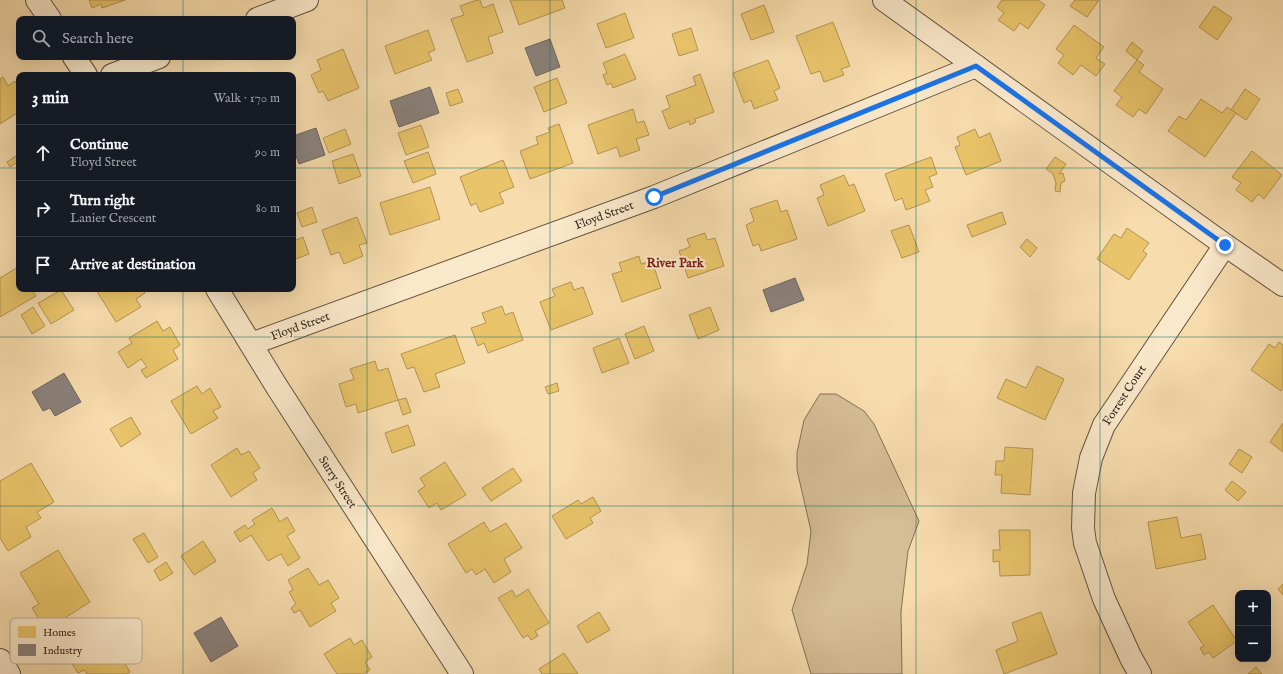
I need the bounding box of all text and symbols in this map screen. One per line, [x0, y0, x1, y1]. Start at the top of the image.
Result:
search box [16, 16, 296, 60]
icon: search [30, 27, 52, 49]
text: Search here [62, 29, 133, 48]
text: 3 min [32, 88, 69, 109]
text: Walk · 170 m [214, 90, 280, 107]
text: Continue [70, 135, 128, 154]
icon: ahead [32, 142, 54, 164]
text: 90 m [255, 144, 280, 161]
text: Floyd Street [70, 154, 137, 171]
route start [645, 188, 663, 206]
text: Turn right [70, 191, 135, 210]
icon: right [32, 198, 54, 220]
street label: Floyd Street [573, 198, 636, 233]
text: 80 m [256, 200, 280, 217]
text: Lanier Crescent [70, 210, 156, 227]
route end [1216, 236, 1234, 254]
icon: arrive [32, 254, 54, 276]
text: Arrive at destination [70, 255, 196, 274]
district label: River Park [646, 255, 705, 272]
street label: Floyd Street [269, 309, 332, 344]
street label: Forrest Court [1099, 362, 1149, 428]
street label: Surry Street [315, 453, 360, 511]
map controls [1235, 590, 1271, 662]
button: + [1235, 590, 1271, 626]
legend [10, 618, 142, 664]
text: Homes [43, 626, 76, 640]
button: − [1235, 626, 1271, 662]
text: Industry [43, 644, 83, 658]

